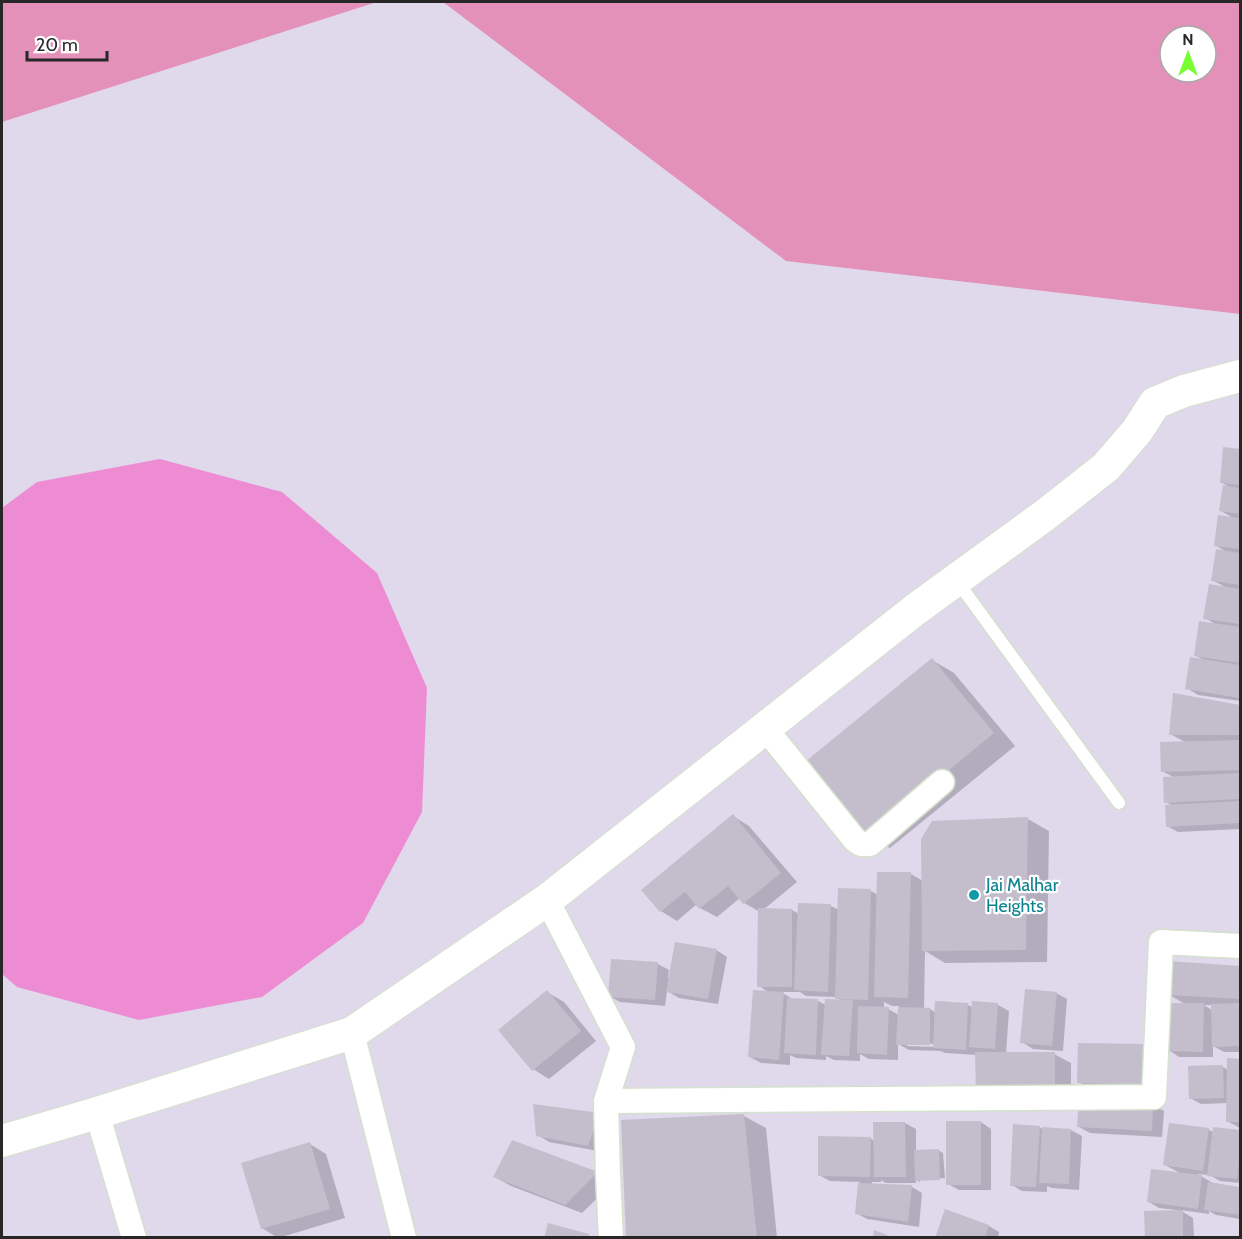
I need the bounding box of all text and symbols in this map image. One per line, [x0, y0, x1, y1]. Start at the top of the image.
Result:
scale bar [27, 24, 106, 62]
north arrow [1158, 24, 1218, 84]
text: N [1182, 30, 1194, 49]
text: 20 m [36, 34, 78, 56]
place label: Jai Malhar Heights [985, 874, 1059, 917]
marker: Jai Malhar Heights [967, 888, 981, 902]

